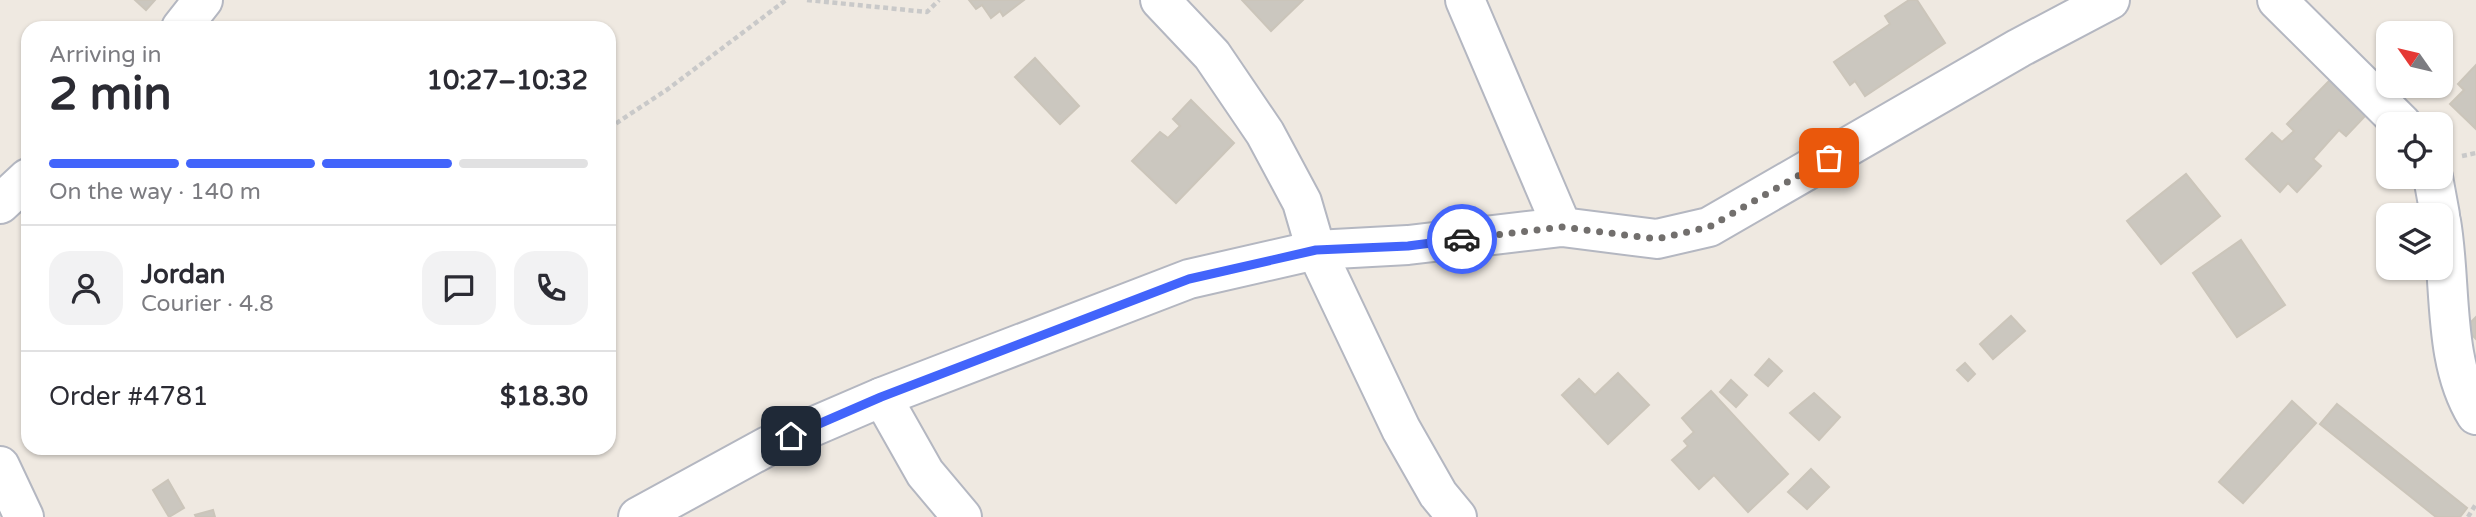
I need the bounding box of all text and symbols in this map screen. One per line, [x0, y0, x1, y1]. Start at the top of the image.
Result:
north arrow [2376, 21, 2454, 98]
map controls [2376, 21, 2453, 280]
text: Arriving in [49, 41, 162, 69]
text: 10:27–10:32 [427, 65, 588, 96]
text: 2 min [49, 67, 172, 122]
button: locate [2376, 112, 2453, 189]
pin [1799, 128, 1859, 188]
icon: bag [1810, 139, 1848, 177]
text: On the way · 140 m [49, 178, 261, 206]
button: layers [2376, 203, 2453, 280]
courier [1427, 204, 1497, 274]
icon: car [1443, 220, 1481, 258]
button: person [49, 251, 123, 325]
button: chat [422, 251, 496, 325]
button: phone [514, 251, 588, 325]
text: Jordan [141, 259, 225, 290]
text: Courier · 4.8 [141, 290, 274, 318]
text: Order #4781 [49, 381, 209, 412]
text: $18.30 [500, 381, 588, 412]
pin [761, 406, 821, 466]
icon: home [772, 417, 810, 455]

